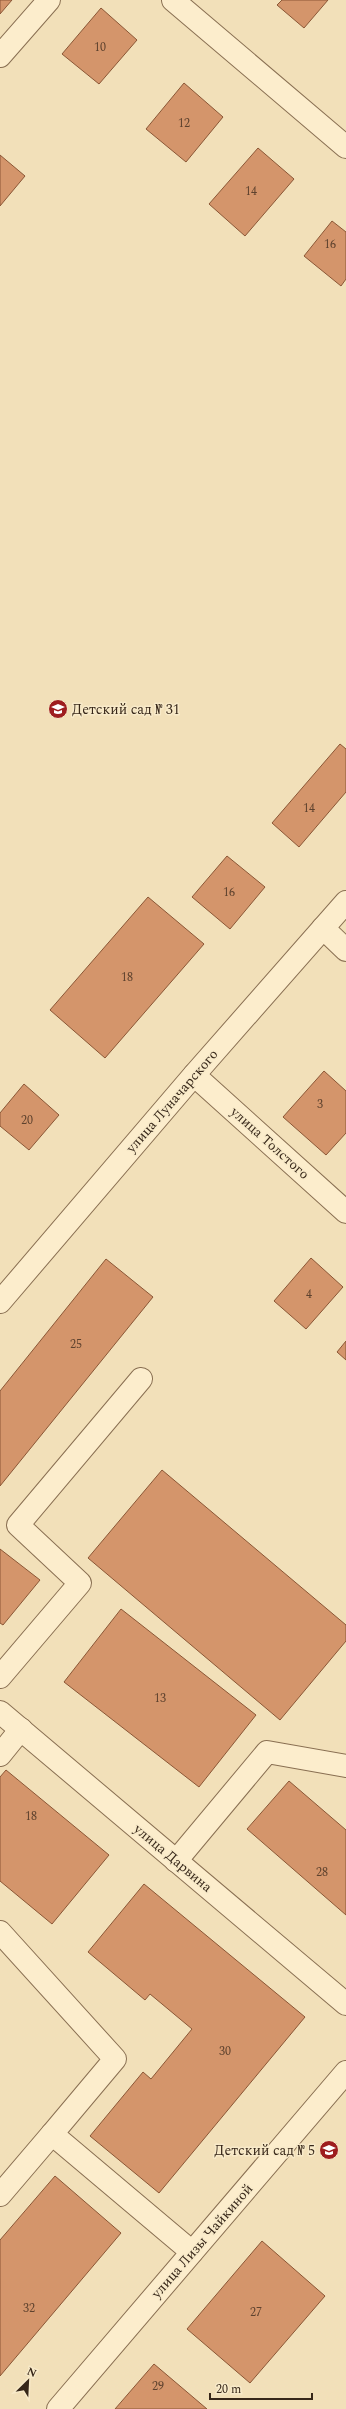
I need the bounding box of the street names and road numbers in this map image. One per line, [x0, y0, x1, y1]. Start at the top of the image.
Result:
street label: улица Луначарского [120, 1045, 223, 1158]
street label: улица Толстого [225, 1101, 314, 1184]
street label: улица Дарвина [128, 1818, 217, 1897]
street label: улица Лизы Чайкиной [146, 2179, 258, 2304]

